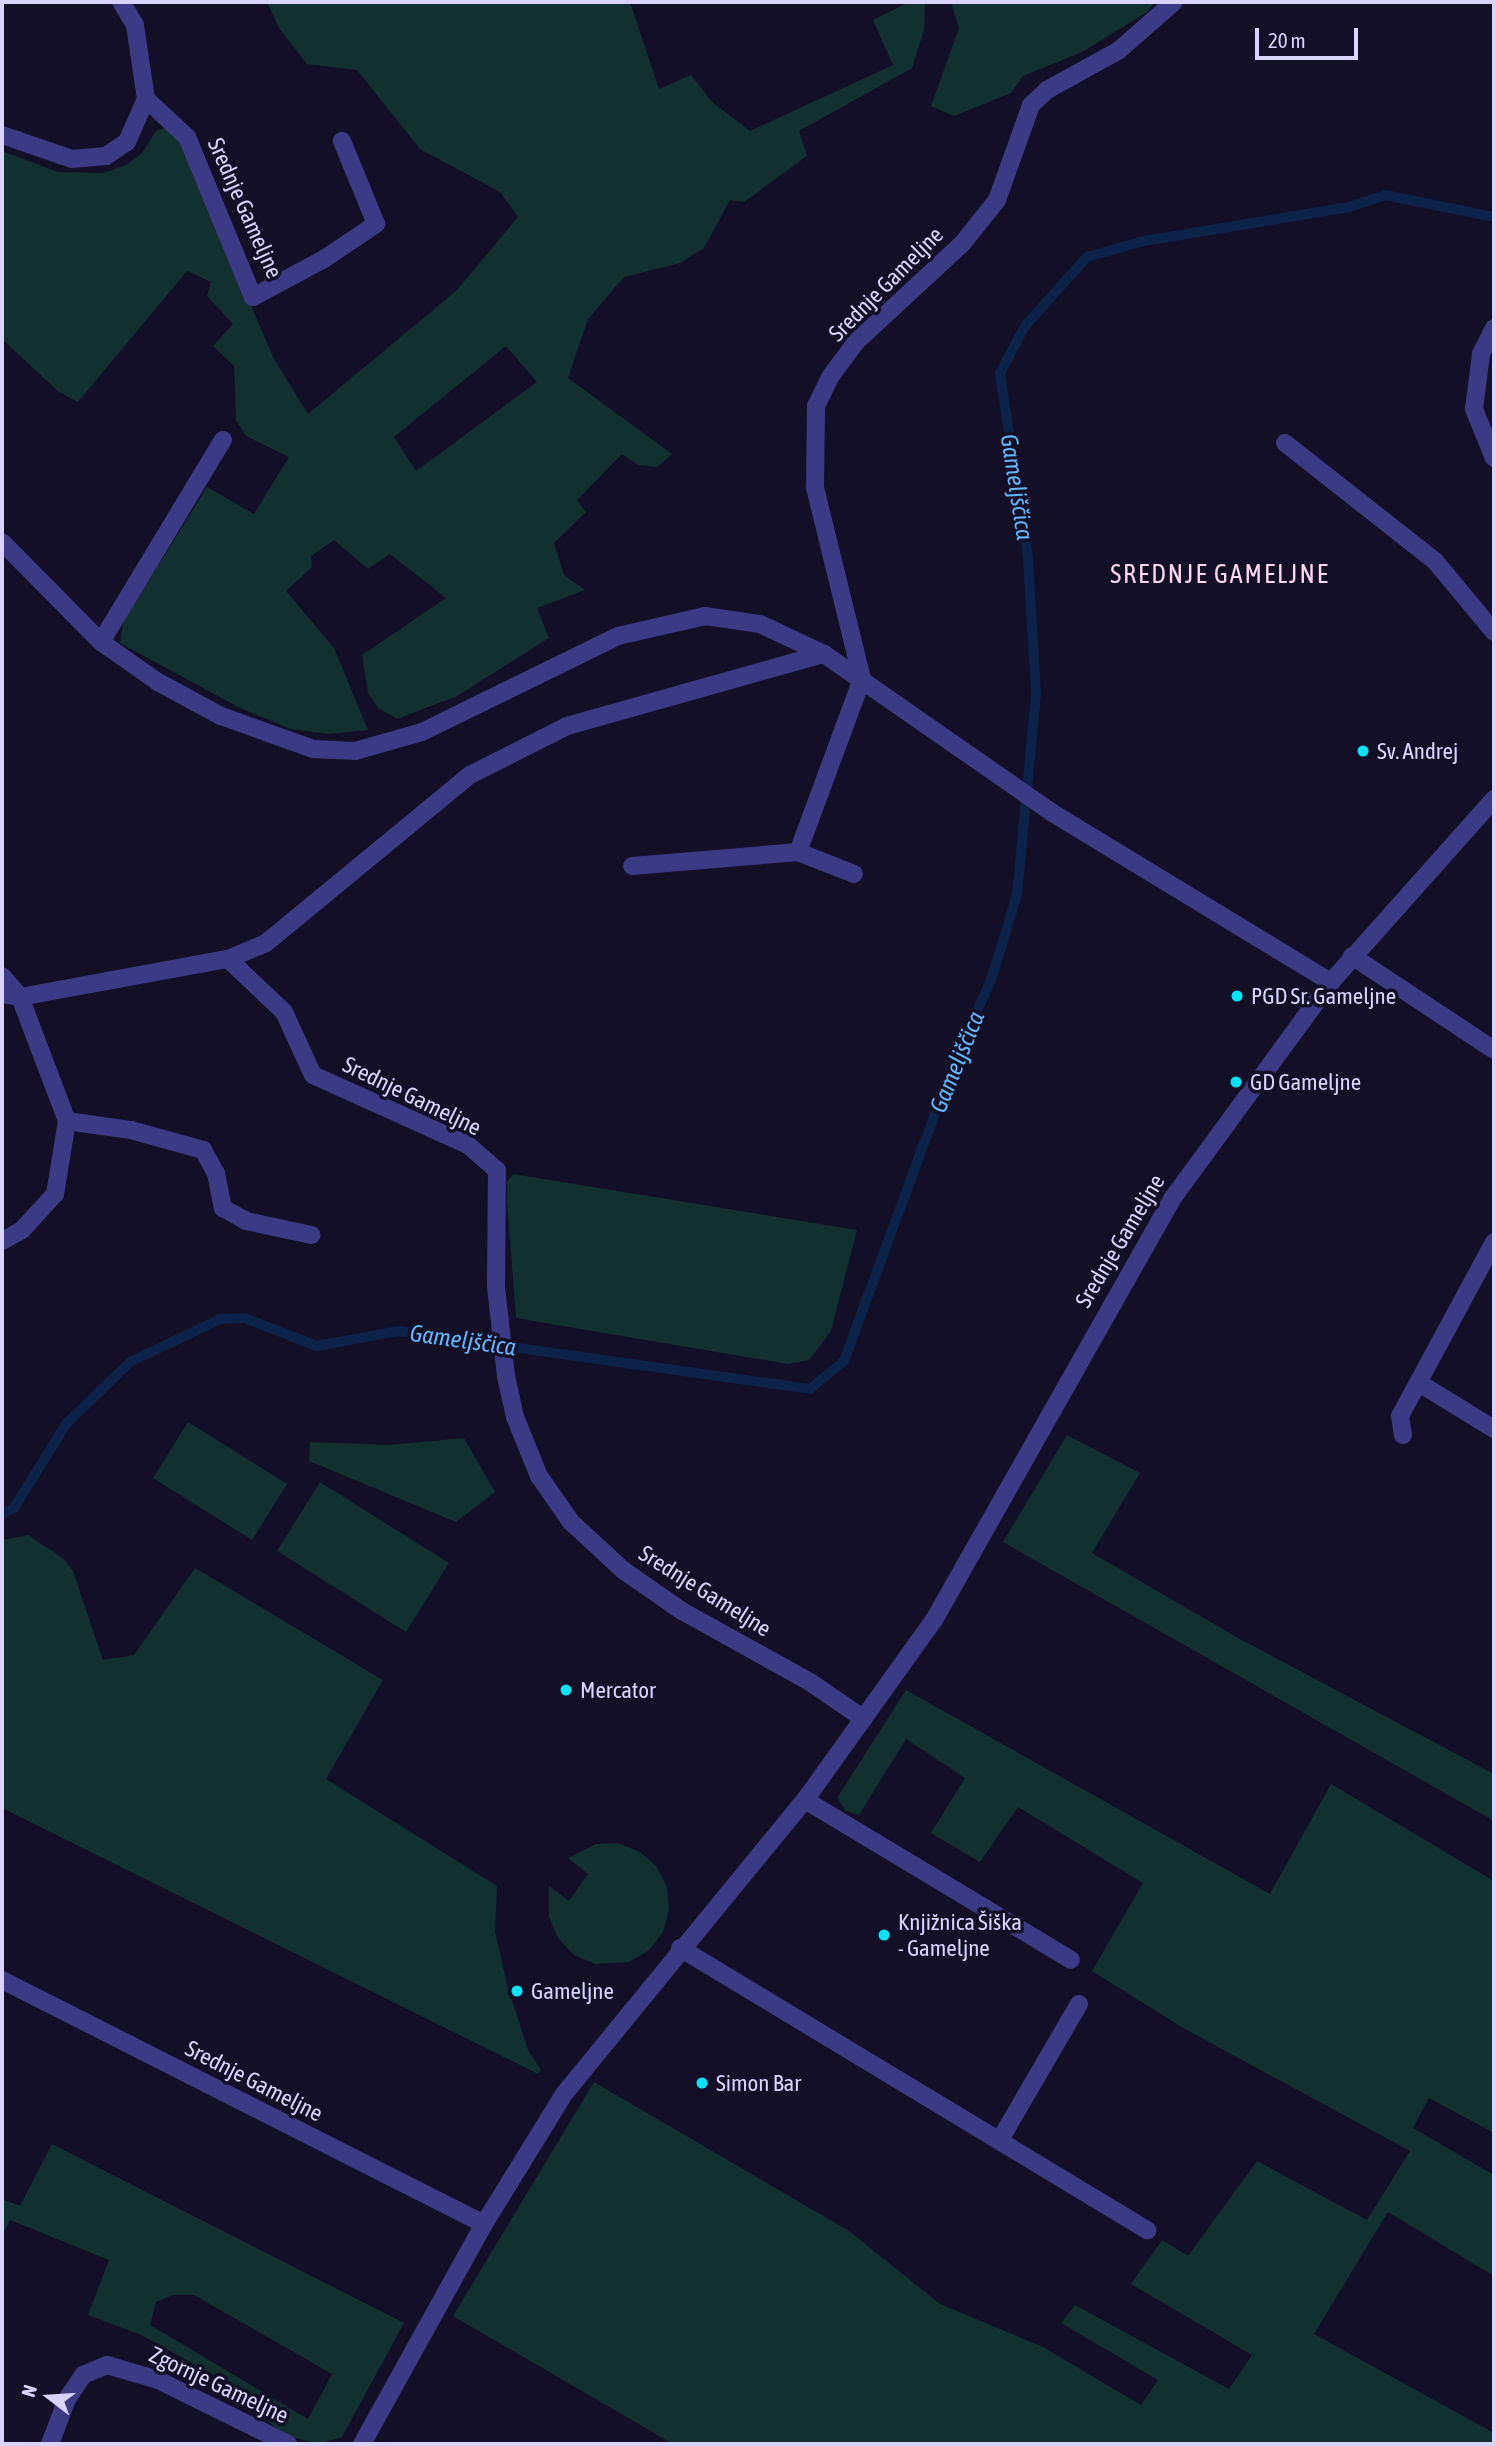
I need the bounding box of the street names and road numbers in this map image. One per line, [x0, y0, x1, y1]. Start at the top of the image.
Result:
street label: Srednje Gameljne [202, 134, 288, 282]
street label: Srednje Gameljne [823, 221, 949, 347]
street label: Srednje Gameljne [338, 1051, 486, 1141]
street label: Srednje Gameljne [1069, 1169, 1171, 1313]
street label: Srednje Gameljne [634, 1539, 776, 1643]
street label: Srednje Gameljne [181, 2035, 327, 2127]
street label: Zgornje Gameljne [145, 2341, 293, 2429]

